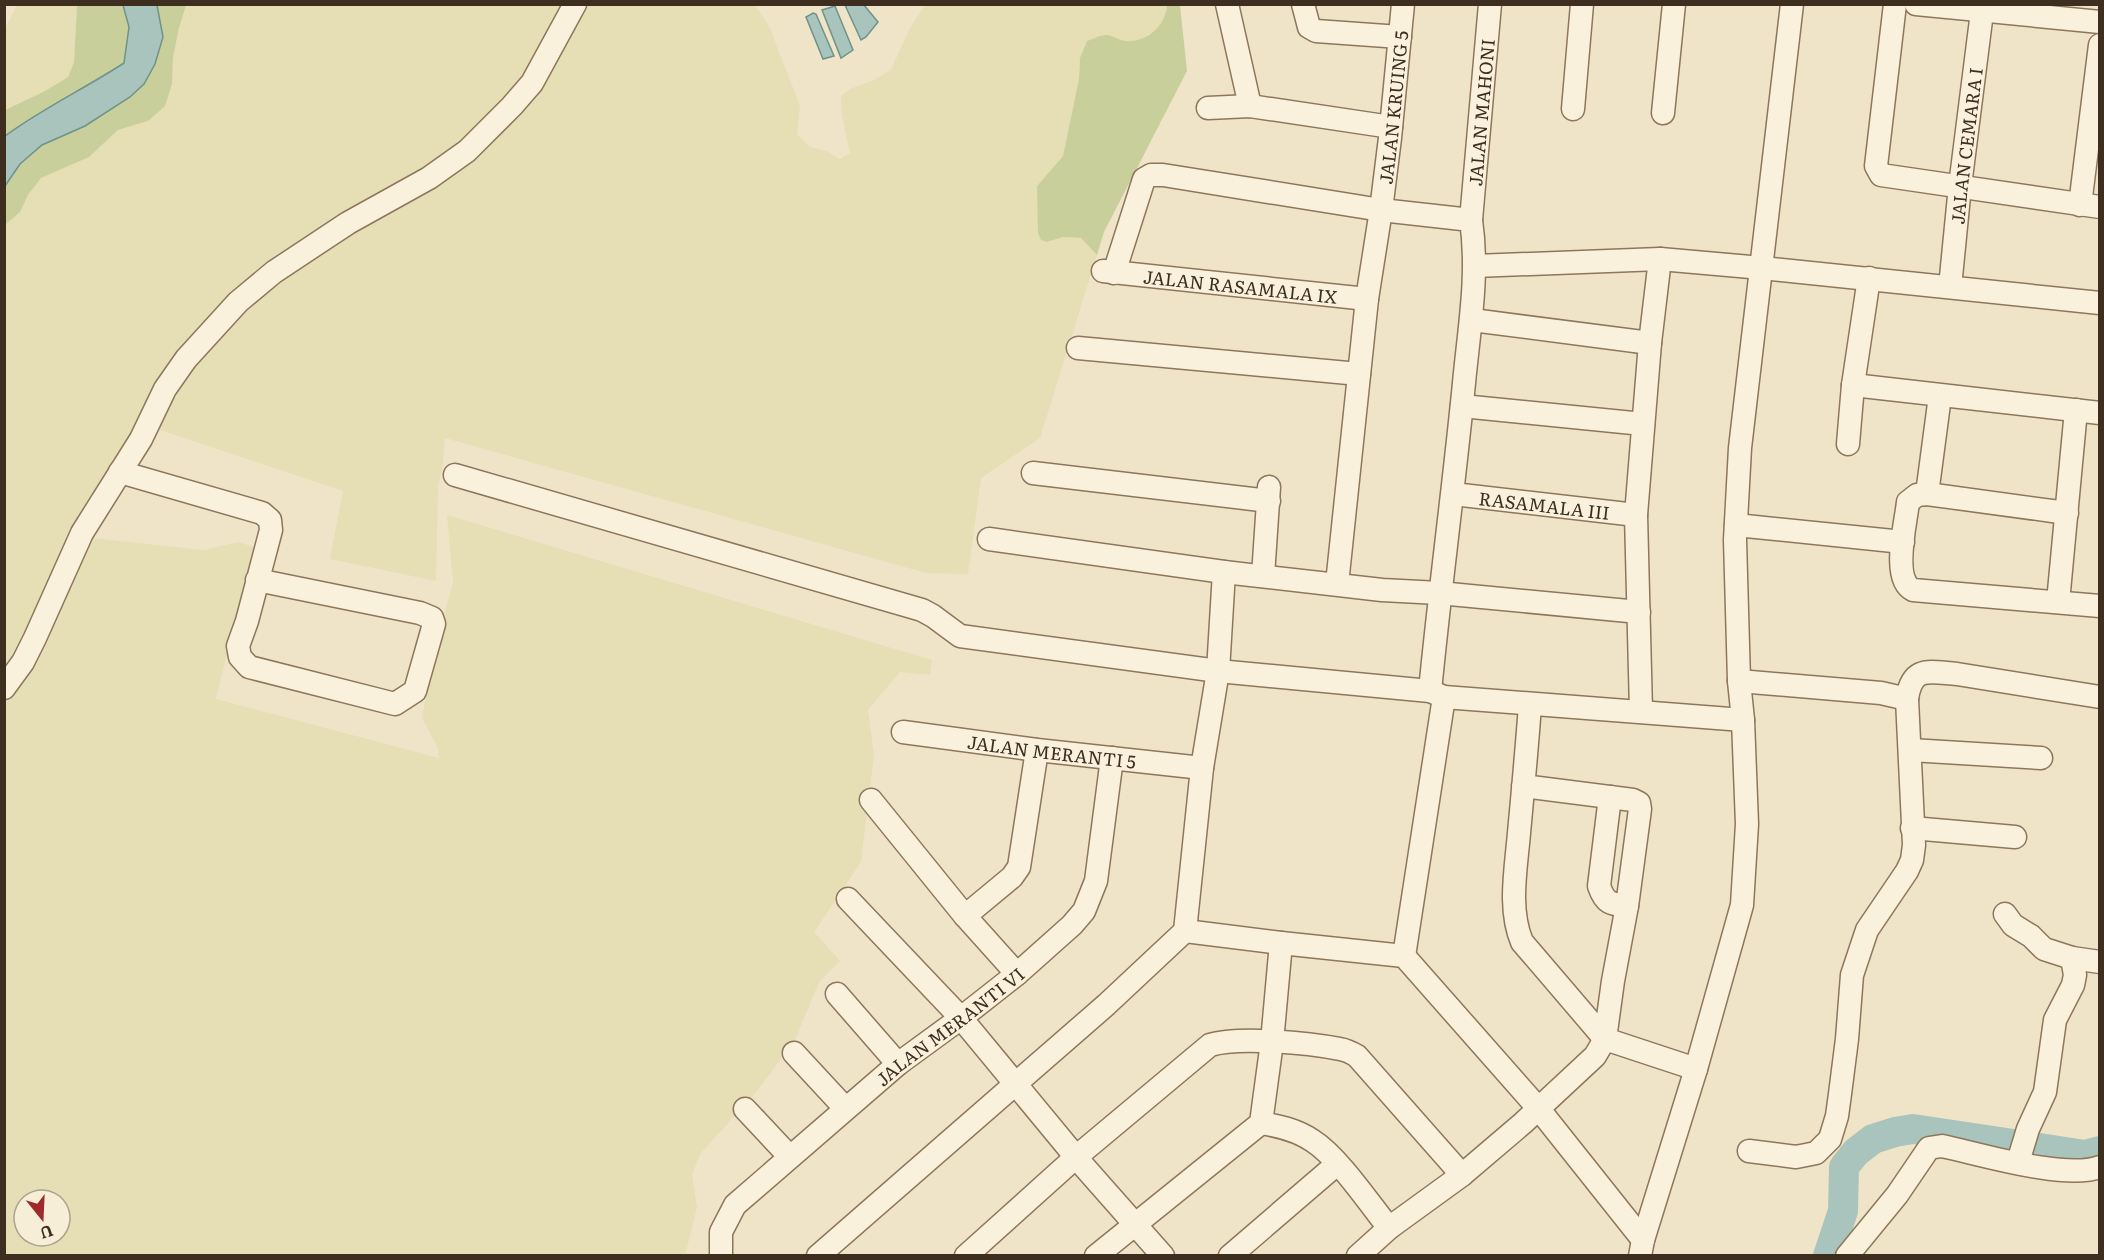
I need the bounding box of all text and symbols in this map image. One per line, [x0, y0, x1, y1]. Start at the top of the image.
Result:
street label: JALAN KRUING 5 [1371, 29, 1414, 186]
street label: JALAN MAHONI [1461, 38, 1500, 187]
street label: JALAN CEMARA I [1943, 66, 1988, 226]
street label: JALAN RASAMALA IX [1142, 262, 1339, 309]
street label: RASAMALA III [1477, 484, 1611, 525]
street label: JALAN MERANTI 5 [966, 727, 1138, 774]
street label: JALAN MERANTI VI [869, 960, 1030, 1092]
north arrow [12, 1188, 72, 1248]
text: U [37, 1220, 57, 1247]

